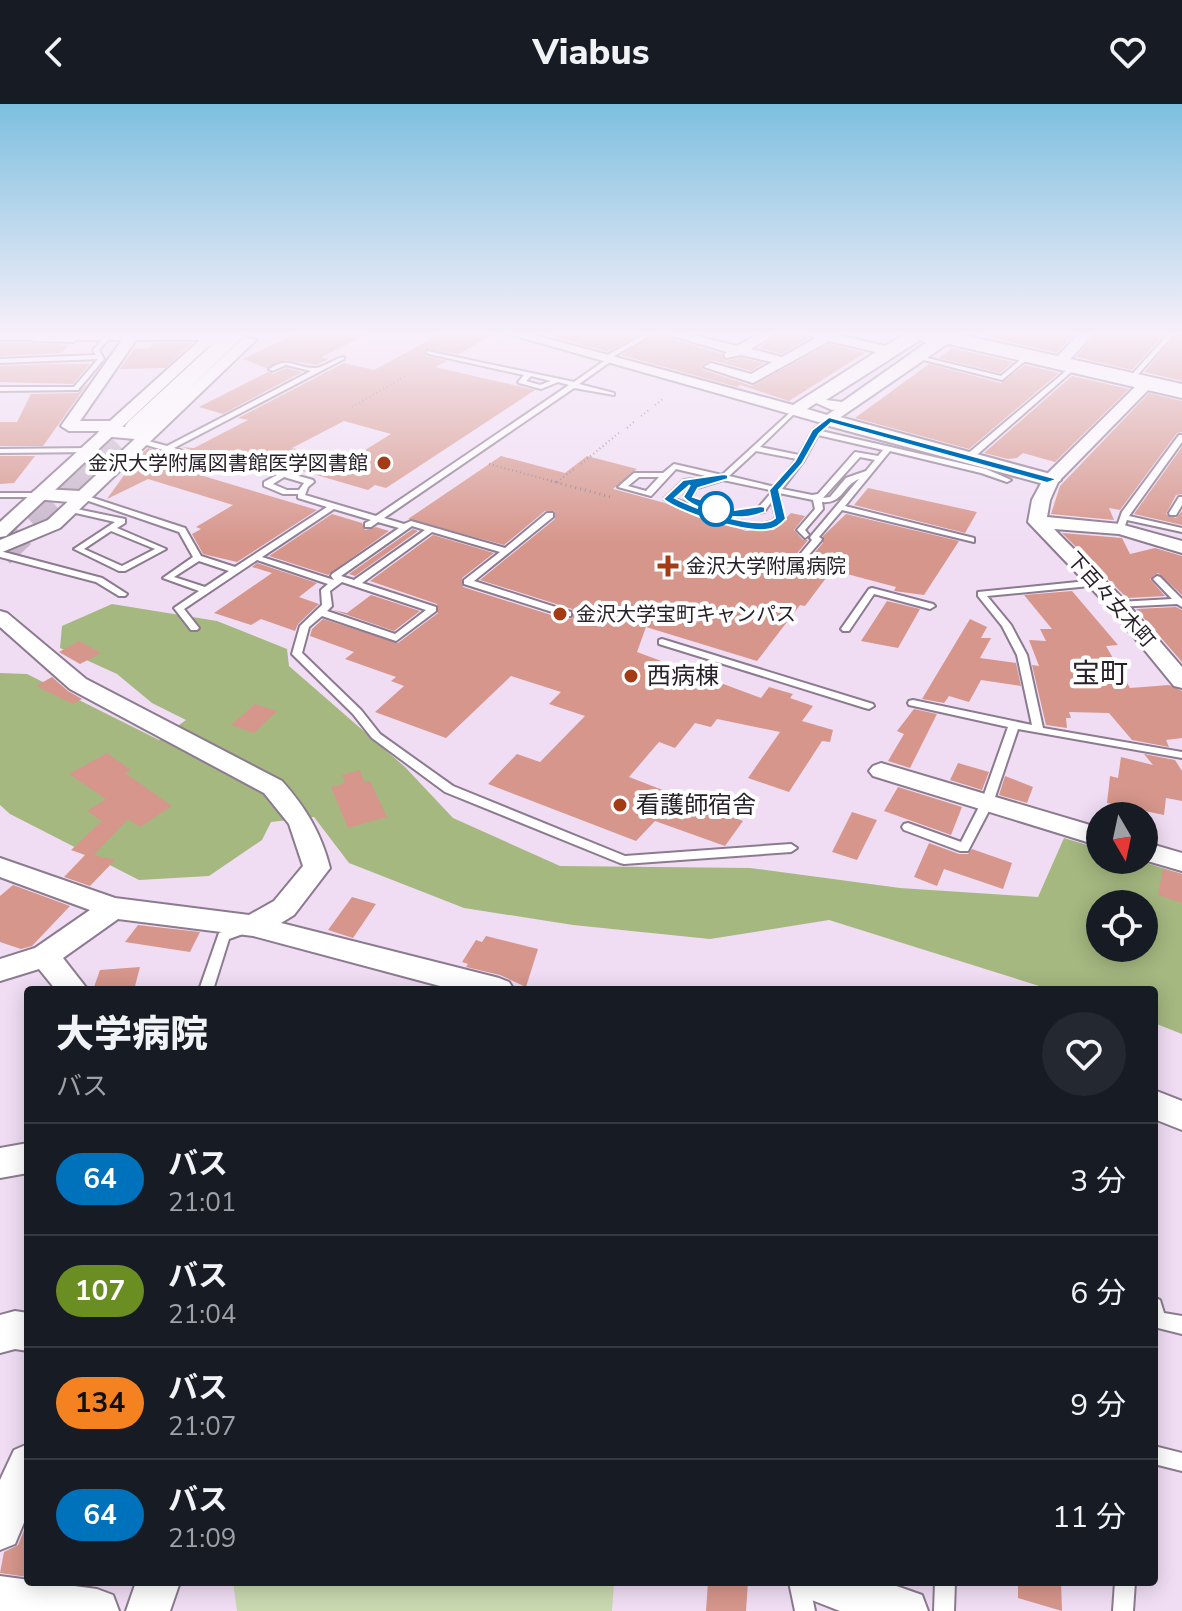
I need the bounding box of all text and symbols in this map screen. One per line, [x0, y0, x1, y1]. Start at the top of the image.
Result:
text: Viabus [533, 28, 649, 77]
icon: back [32, 30, 76, 74]
icon: heart [1106, 30, 1150, 74]
place label: 金沢大学附属図書館医学図書館 [88, 450, 368, 477]
marker: 金沢大学附属図書館医学図書館 [375, 454, 393, 472]
unlabelled marker [699, 492, 733, 526]
street label: 下百々女木町 [1061, 546, 1161, 654]
place label: 金沢大学附属病院 [686, 553, 846, 580]
marker: 金沢大学附属病院 [657, 555, 679, 577]
place label: 金沢大学宝町キャンパス [576, 601, 796, 628]
marker: 金沢大学宝町キャンパス [551, 605, 569, 623]
district label: 宝町 [1072, 655, 1128, 693]
place label: 西病棟 [647, 660, 719, 692]
marker: 西病棟 [622, 667, 640, 685]
place label: 看護師宿舎 [636, 789, 756, 821]
marker: 看護師宿舎 [611, 796, 629, 814]
north arrow [1086, 802, 1158, 874]
map controls [1086, 802, 1158, 962]
button: locate [1086, 890, 1158, 962]
text: 大学病院 [56, 1009, 208, 1060]
button: heart [1042, 1012, 1126, 1096]
text: バス [56, 1069, 108, 1104]
text: バス [168, 1144, 228, 1185]
text: 64 [83, 1160, 117, 1198]
text: 3 分 [1070, 1161, 1126, 1202]
text: 21:01 [168, 1185, 236, 1220]
text: バス [168, 1256, 228, 1297]
text: 107 [75, 1272, 125, 1310]
text: 6 分 [1070, 1273, 1126, 1314]
text: 21:04 [168, 1297, 236, 1332]
text: バス [168, 1368, 228, 1409]
text: 134 [75, 1384, 125, 1422]
text: 9 分 [1070, 1385, 1126, 1426]
text: 21:07 [168, 1409, 236, 1444]
text: バス [168, 1480, 228, 1521]
text: 64 [83, 1496, 117, 1534]
text: 11 分 [1052, 1497, 1126, 1538]
text: 21:09 [168, 1521, 236, 1556]

